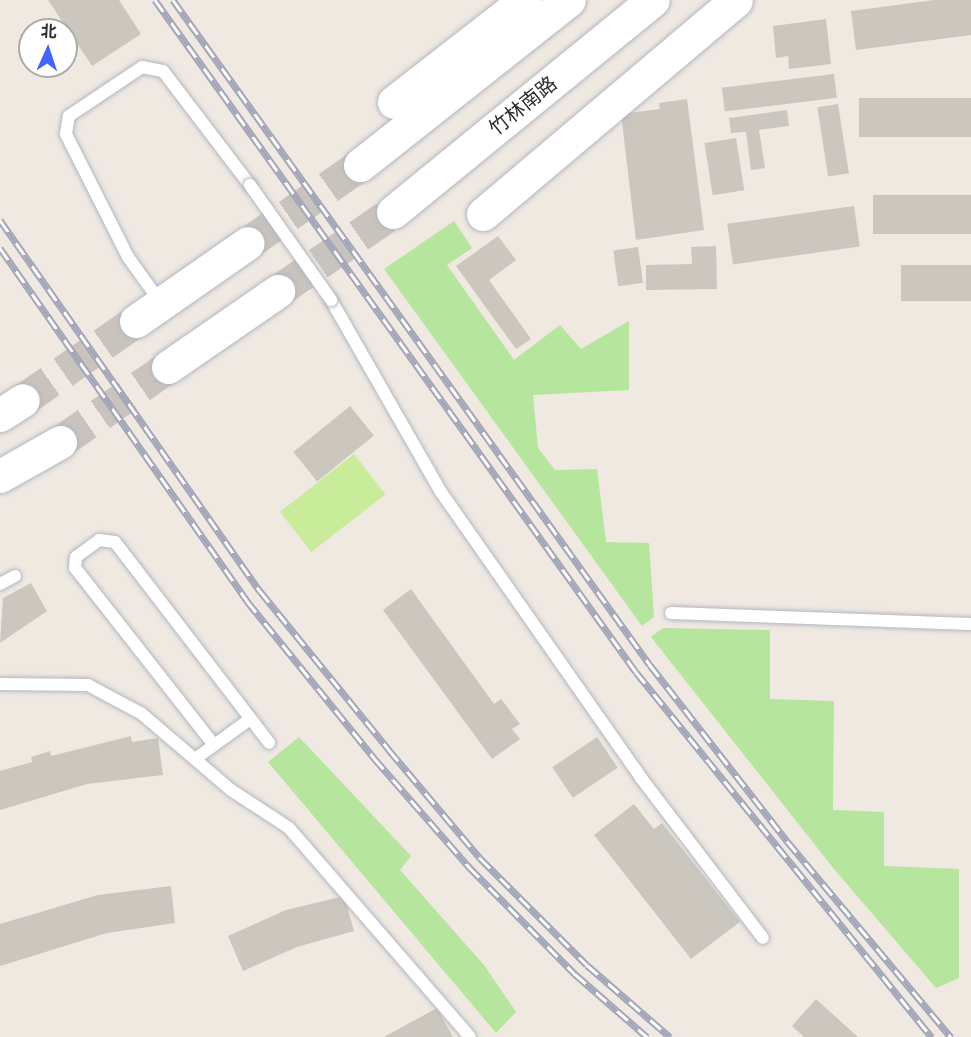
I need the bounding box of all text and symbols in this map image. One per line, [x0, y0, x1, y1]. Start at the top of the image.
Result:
north arrow [18, 18, 78, 78]
text: 北 [40, 22, 57, 41]
street label: 竹林南路 [484, 72, 562, 140]

